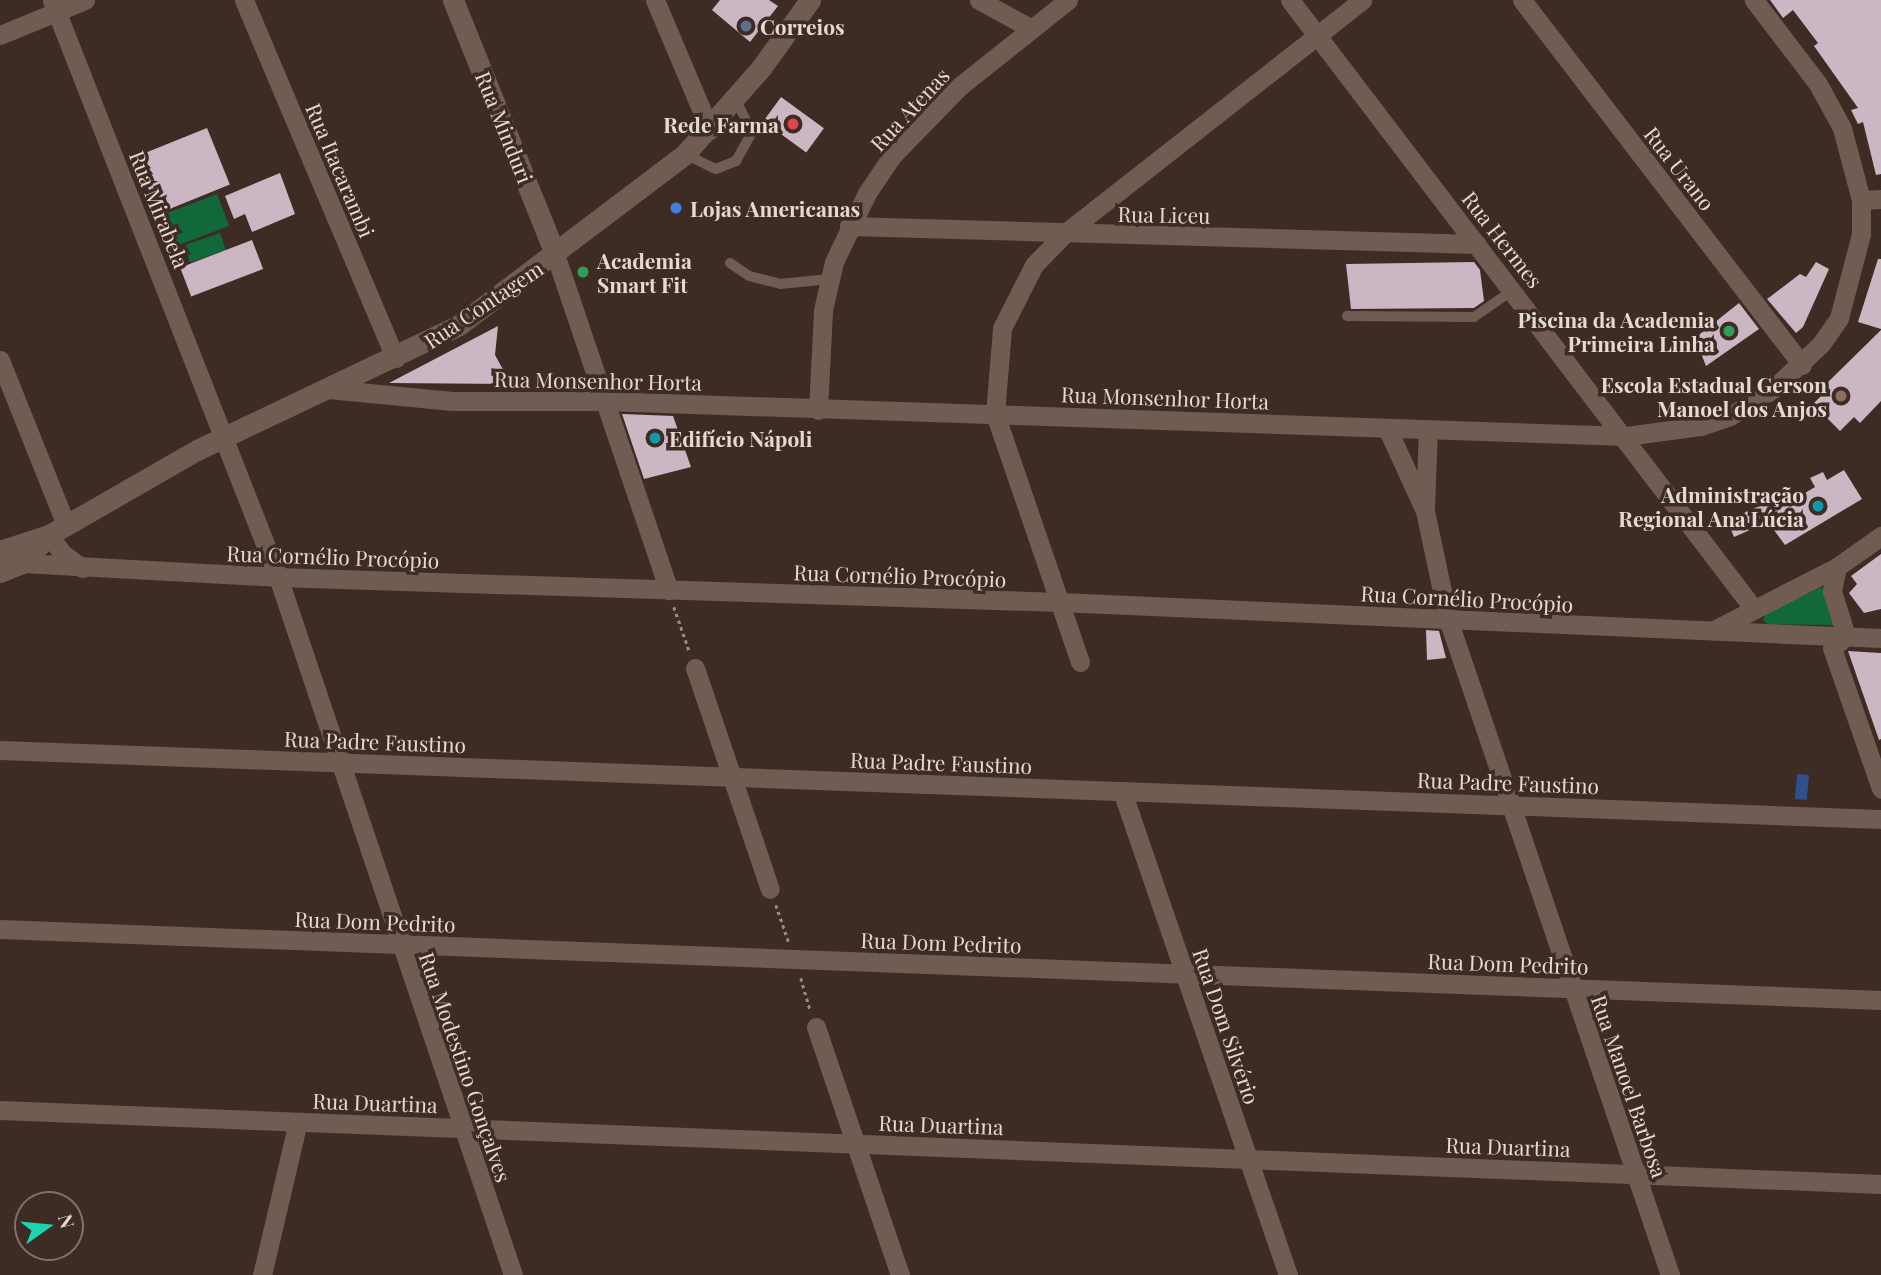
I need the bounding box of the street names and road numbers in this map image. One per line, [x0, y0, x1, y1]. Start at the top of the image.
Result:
street label: Rua Atenas [864, 62, 954, 156]
street label: Rua Minduri [471, 67, 539, 187]
street label: Rua Itacarambi [301, 99, 381, 241]
street label: Rua Urano [1639, 121, 1721, 215]
street label: Rua Mirabela [125, 146, 195, 272]
street label: Rua Hermes [1457, 186, 1549, 292]
street label: Rua Liceu [1117, 201, 1211, 227]
street label: Rua Contagem [419, 255, 547, 353]
street label: Rua Monsenhor Horta [493, 366, 703, 394]
street label: Rua Monsenhor Horta [1060, 381, 1270, 413]
street label: Rua Cornélio Procópio [226, 540, 440, 572]
street label: Rua Cornélio Procópio [793, 559, 1007, 591]
street label: Rua Cornélio Procópio [1360, 580, 1574, 616]
street label: Rua Padre Faustino [283, 725, 467, 757]
street label: Rua Padre Faustino [849, 746, 1033, 778]
street label: Rua Padre Faustino [1416, 766, 1600, 798]
street label: Rua Dom Pedrito [294, 906, 456, 936]
street label: Rua Dom Pedrito [860, 927, 1022, 957]
street label: Rua Dom Silvério [1189, 945, 1265, 1107]
street label: Rua Dom Pedrito [1427, 948, 1589, 978]
street label: Rua Modestino Gonçalves [415, 949, 517, 1185]
street label: Rua Manoel Barbosa [1587, 991, 1673, 1181]
street label: Rua Duartina [312, 1087, 438, 1117]
street label: Rua Duartina [878, 1109, 1004, 1139]
street label: Rua Duartina [1445, 1131, 1571, 1161]

